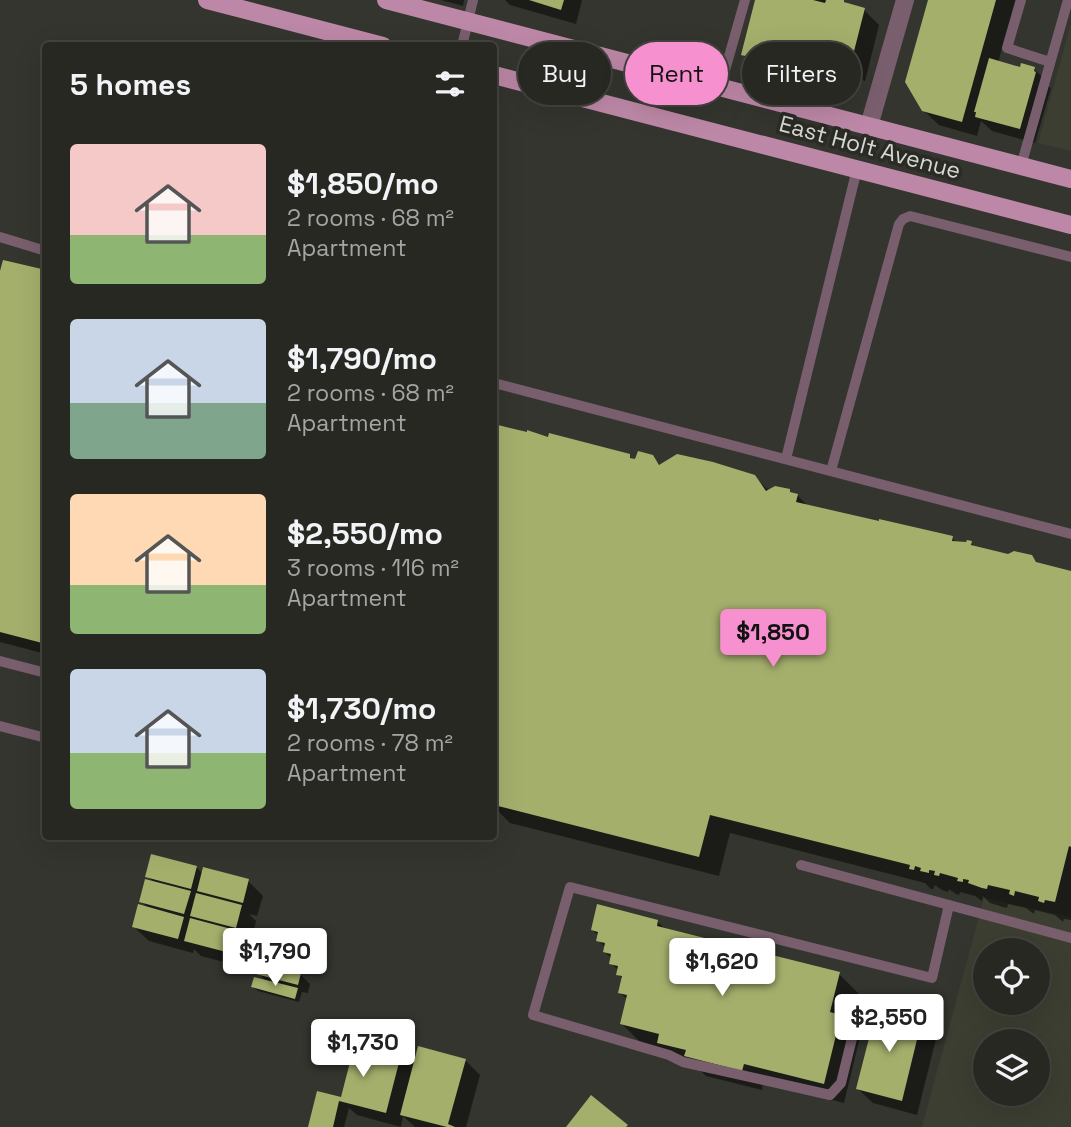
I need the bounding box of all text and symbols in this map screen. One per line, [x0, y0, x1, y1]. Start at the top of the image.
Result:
chip: Buy [518, 42, 611, 105]
chip: Rent [625, 42, 728, 105]
chip: Filters [742, 42, 861, 105]
text: 5 homes [70, 65, 191, 104]
icon: filters [431, 65, 469, 103]
street label: East Holt Avenue [776, 108, 964, 186]
text: $1,850/mo [287, 164, 439, 203]
icon: home [126, 172, 210, 256]
text: 2 rooms · 68 m² [287, 203, 454, 233]
text: Apartment [287, 233, 407, 263]
text: $1,790/mo [287, 339, 437, 378]
icon: home [126, 347, 210, 431]
text: 2 rooms · 68 m² [287, 378, 454, 408]
text: Apartment [287, 408, 407, 438]
text: $2,550/mo [287, 514, 443, 553]
icon: home [126, 522, 210, 606]
text: 3 rooms · 116 m² [287, 553, 459, 583]
text: Apartment [287, 583, 407, 613]
pin: $1,850 [716, 610, 830, 669]
text: $1,850 [736, 617, 810, 647]
text: $1,730/mo [287, 689, 436, 728]
icon: home [126, 697, 210, 781]
text: 2 rooms · 78 m² [287, 728, 453, 758]
text: Apartment [287, 758, 407, 788]
pin: $1,790 [218, 928, 332, 988]
text: $1,790 [239, 936, 311, 966]
map controls [973, 938, 1050, 1106]
button: locate [973, 938, 1050, 1015]
pin: $1,620 [665, 939, 779, 998]
text: $1,620 [685, 946, 759, 976]
pin: $2,550 [832, 995, 946, 1054]
text: $2,550 [851, 1002, 927, 1032]
pin: $1,730 [306, 1020, 420, 1079]
text: $1,730 [327, 1027, 399, 1057]
button: layers [973, 1029, 1050, 1106]

